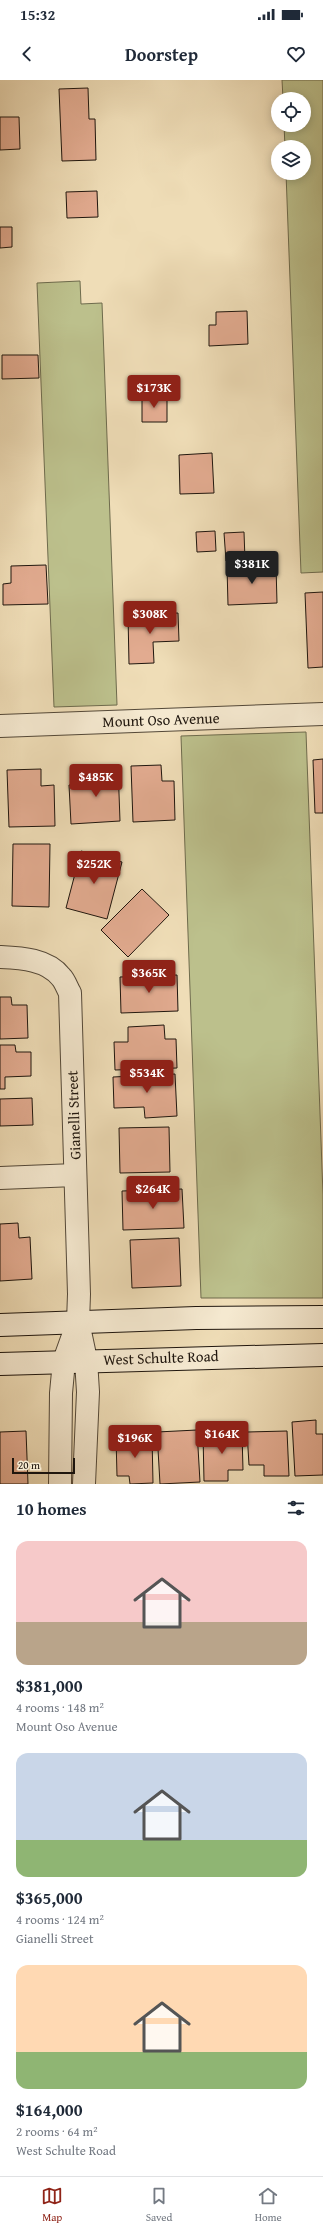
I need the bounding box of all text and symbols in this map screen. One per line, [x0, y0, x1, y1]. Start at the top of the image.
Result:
text: 15:32 [20, 4, 55, 25]
text: Doorstep [125, 41, 198, 68]
icon: back [16, 43, 38, 65]
icon: heart [285, 43, 307, 65]
map controls [271, 92, 311, 180]
button: locate [271, 92, 311, 132]
button: layers [271, 140, 311, 180]
pin: $173K [126, 375, 182, 409]
text: $173K [136, 378, 172, 397]
pin: $381K [224, 551, 280, 585]
text: $381K [234, 554, 270, 573]
pin: $308K [122, 601, 178, 635]
text: $308K [132, 604, 168, 623]
street label: Mount Oso Avenue [102, 707, 220, 732]
pin: $485K [68, 764, 124, 798]
text: $485K [78, 767, 114, 786]
pin: $252K [66, 851, 122, 885]
text: $252K [76, 854, 112, 873]
pin: $365K [121, 960, 177, 994]
text: $365K [131, 963, 167, 982]
pin: $534K [119, 1060, 175, 1094]
text: $534K [129, 1063, 165, 1082]
street label: Gianelli Street [61, 1069, 86, 1160]
pin: $264K [125, 1176, 181, 1210]
text: $264K [135, 1179, 171, 1198]
street label: West Schulte Road [103, 1345, 219, 1370]
pin: $164K [194, 1421, 250, 1455]
text: $164K [204, 1424, 240, 1443]
pin: $196K [107, 1425, 163, 1459]
text: $196K [117, 1428, 153, 1447]
scale bar [12, 1456, 75, 1475]
text: 20 m [18, 1457, 40, 1473]
text: 10 homes [16, 1496, 87, 1521]
icon: filters [285, 1497, 307, 1519]
icon: home [126, 1567, 198, 1639]
text: $381,000 [16, 1673, 82, 1698]
text: 4 rooms · 148 m² [16, 1698, 104, 1717]
text: Mount Oso Avenue [16, 1717, 118, 1736]
icon: home [126, 1779, 198, 1851]
text: $365,000 [16, 1885, 82, 1910]
text: 4 rooms · 124 m² [16, 1910, 104, 1929]
text: Gianelli Street [16, 1929, 94, 1948]
icon: home [126, 1991, 198, 2063]
text: $164,000 [16, 2097, 82, 2122]
text: 2 rooms · 64 m² [16, 2122, 98, 2141]
text: West Schulte Road [16, 2141, 116, 2160]
tab: Map [41, 2185, 63, 2225]
tab: Saved [146, 2185, 172, 2225]
tab: Home [255, 2185, 282, 2225]

